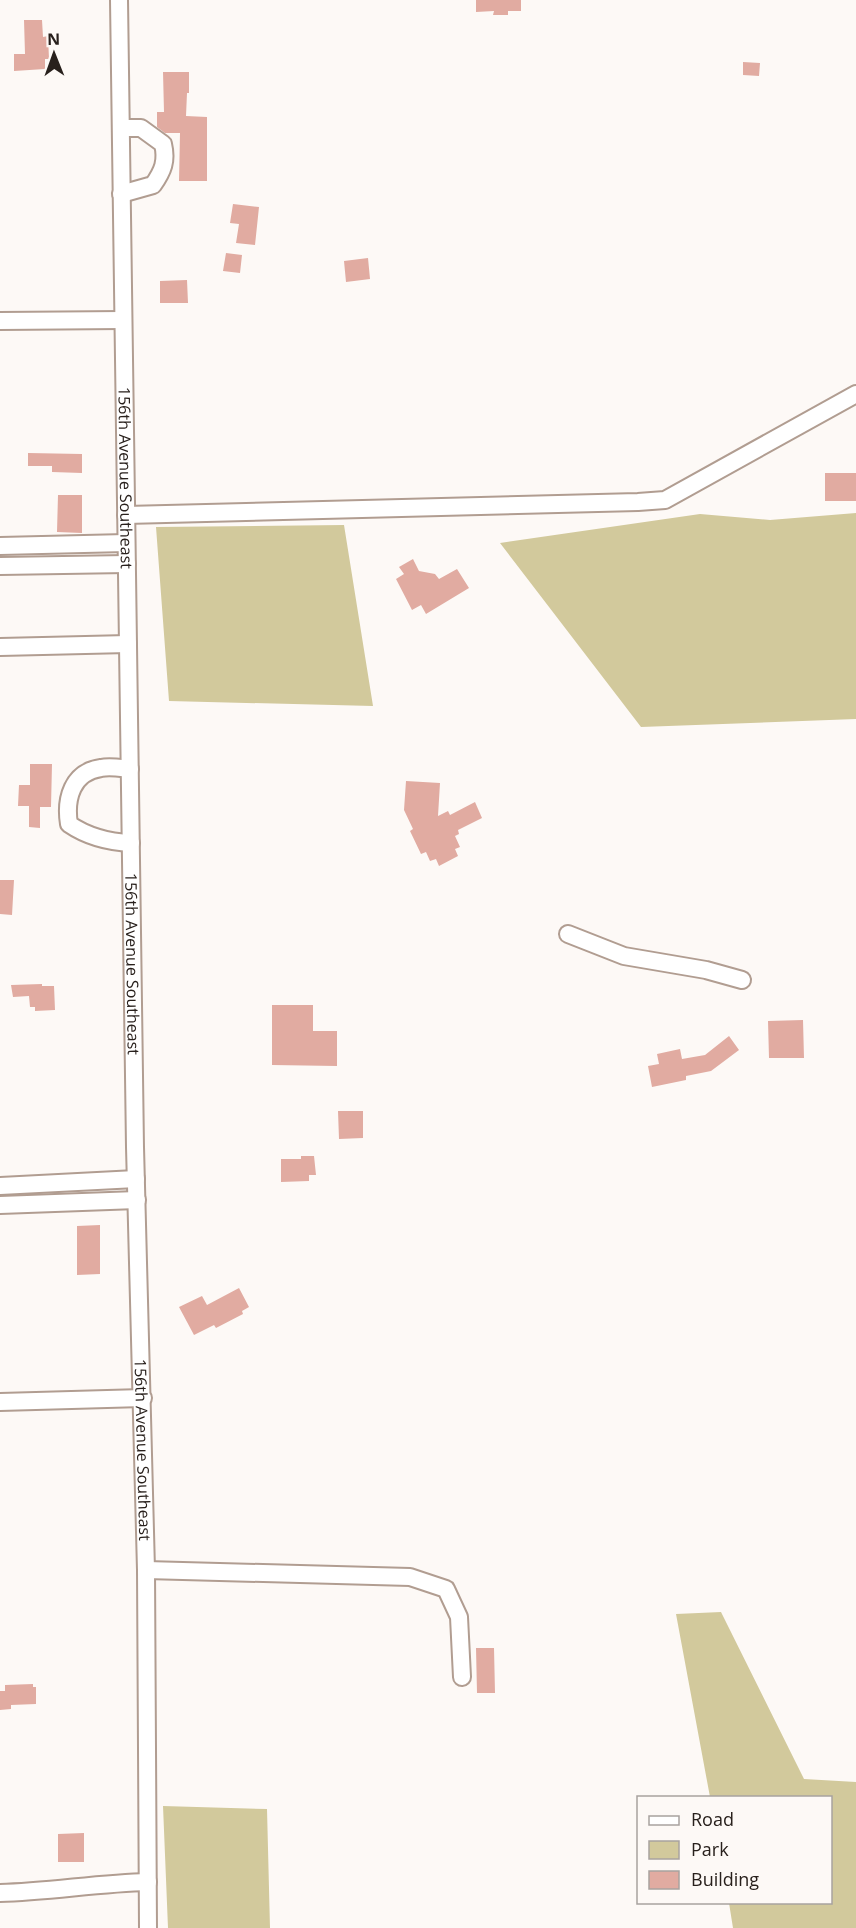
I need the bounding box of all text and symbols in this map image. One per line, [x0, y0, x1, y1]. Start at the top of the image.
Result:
north arrow [24, 24, 84, 84]
text: N [47, 28, 60, 50]
street label: 156th Avenue Southeast [113, 387, 138, 569]
street label: 156th Avenue Southeast [120, 873, 145, 1055]
street label: 156th Avenue Southeast [130, 1359, 156, 1541]
legend [637, 1796, 832, 1904]
text: Road [691, 1807, 734, 1831]
text: Park [691, 1837, 729, 1861]
text: Building [691, 1867, 759, 1891]

